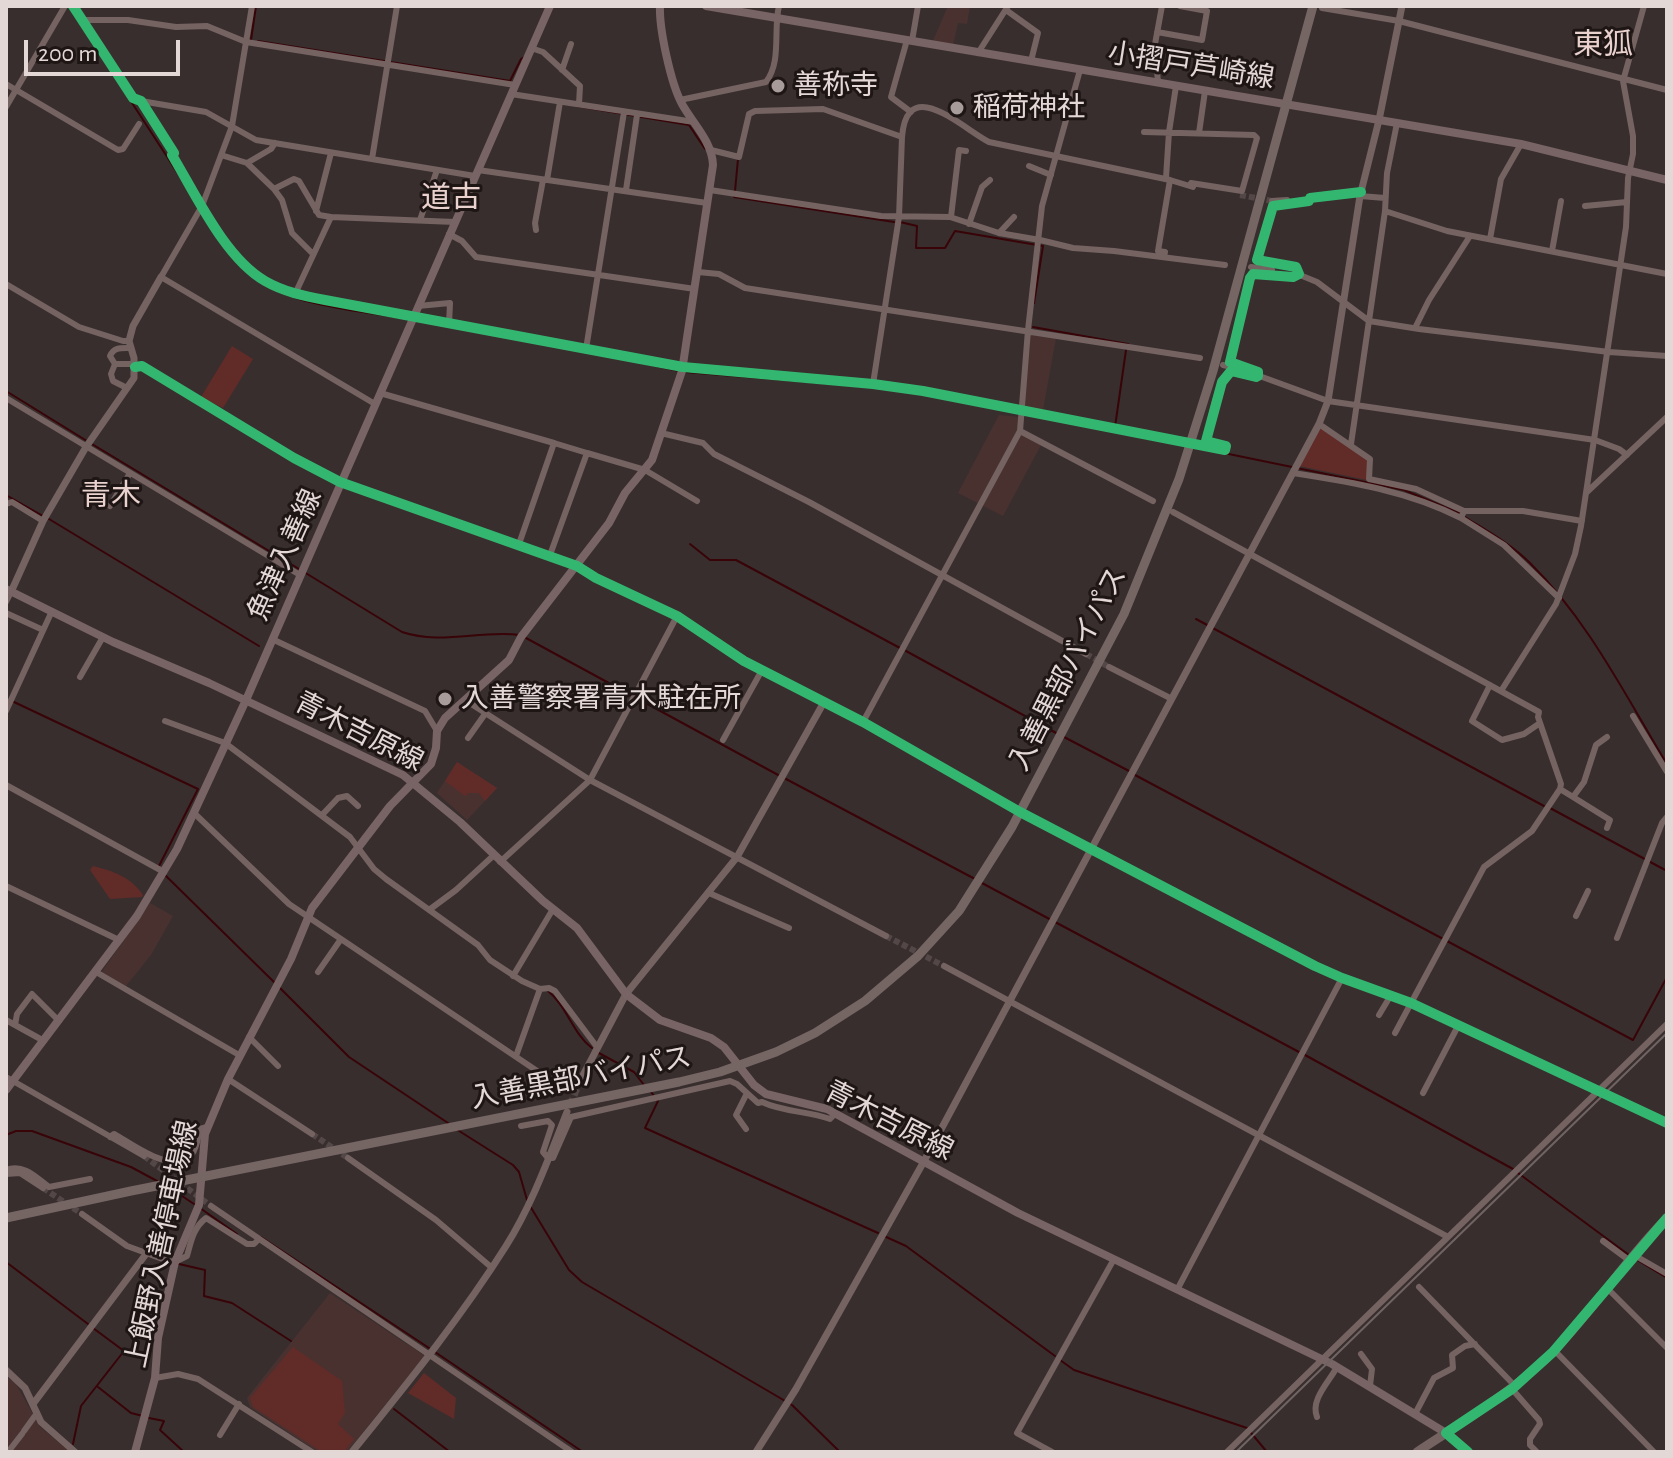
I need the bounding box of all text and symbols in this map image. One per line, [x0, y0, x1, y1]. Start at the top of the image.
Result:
scale bar [28, 24, 184, 74]
district label: 東狐 [1573, 27, 1633, 63]
street label: 小摺戸芦崎線 [1105, 36, 1277, 96]
text: 200 m [38, 42, 97, 66]
place label: 善称寺 [794, 69, 878, 103]
marker: 善称寺 [769, 77, 787, 95]
place label: 稲荷神社 [973, 91, 1085, 125]
marker: 稲荷神社 [948, 99, 966, 117]
district label: 道古 [421, 180, 481, 216]
district label: 青木 [81, 478, 141, 514]
street label: 魚津入善線 [241, 484, 329, 626]
street label: 入善黒部バイパス [1002, 562, 1134, 776]
place label: 入善警察署青木駐在所 [461, 682, 741, 716]
street label: 青木吉原線 [289, 685, 429, 779]
marker: 入善警察署青木駐在所 [436, 690, 454, 708]
street label: 入善黒部バイパス [468, 1040, 694, 1116]
street label: 青木吉原線 [819, 1074, 959, 1168]
street label: 上飯野入善停車場線 [119, 1117, 205, 1371]

